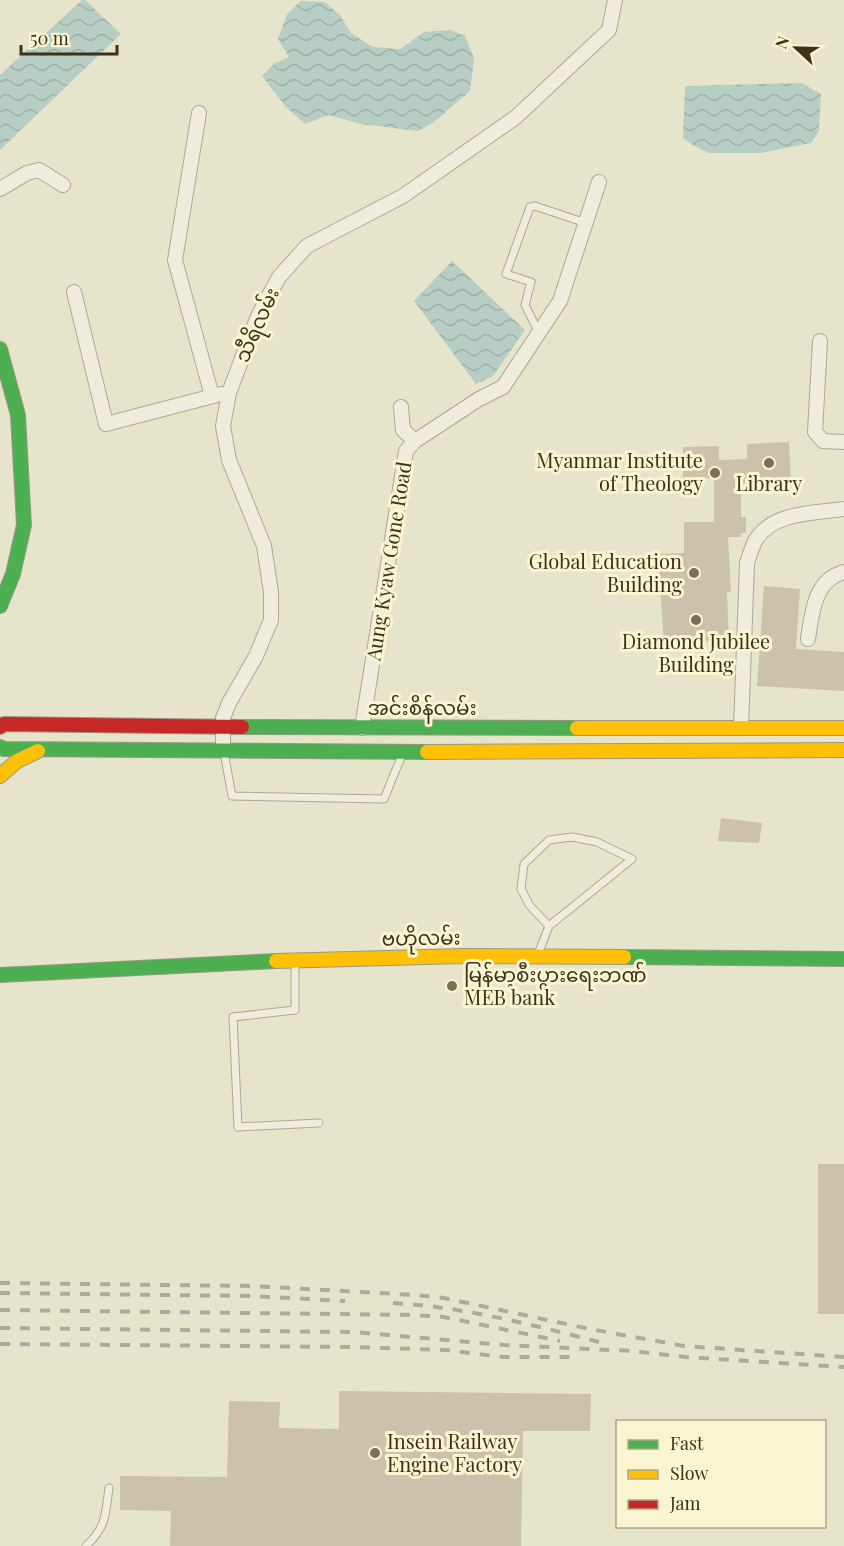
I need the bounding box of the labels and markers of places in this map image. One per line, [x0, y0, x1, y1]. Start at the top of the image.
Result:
place label: Myanmar Institute of Theology [536, 446, 703, 496]
marker: Library [762, 456, 776, 470]
marker: Myanmar Institute of Theology [708, 466, 722, 480]
place label: Library [736, 469, 802, 496]
place label: Global Education Building [529, 547, 682, 597]
marker: Global Education Building [687, 566, 701, 580]
marker: Diamond Jubilee Building [689, 613, 703, 627]
place label: Diamond Jubilee Building [622, 627, 770, 677]
place label: မြန်မာ့စီးပွားရေးဘဏ် MEB bank [464, 960, 647, 1010]
marker: မြန်မာ့စီးပွားရေးဘဏ် MEB bank [445, 979, 459, 993]
place label: Insein Railway Engine Factory [387, 1427, 522, 1477]
marker: Insein Railway Engine Factory [368, 1446, 382, 1460]

